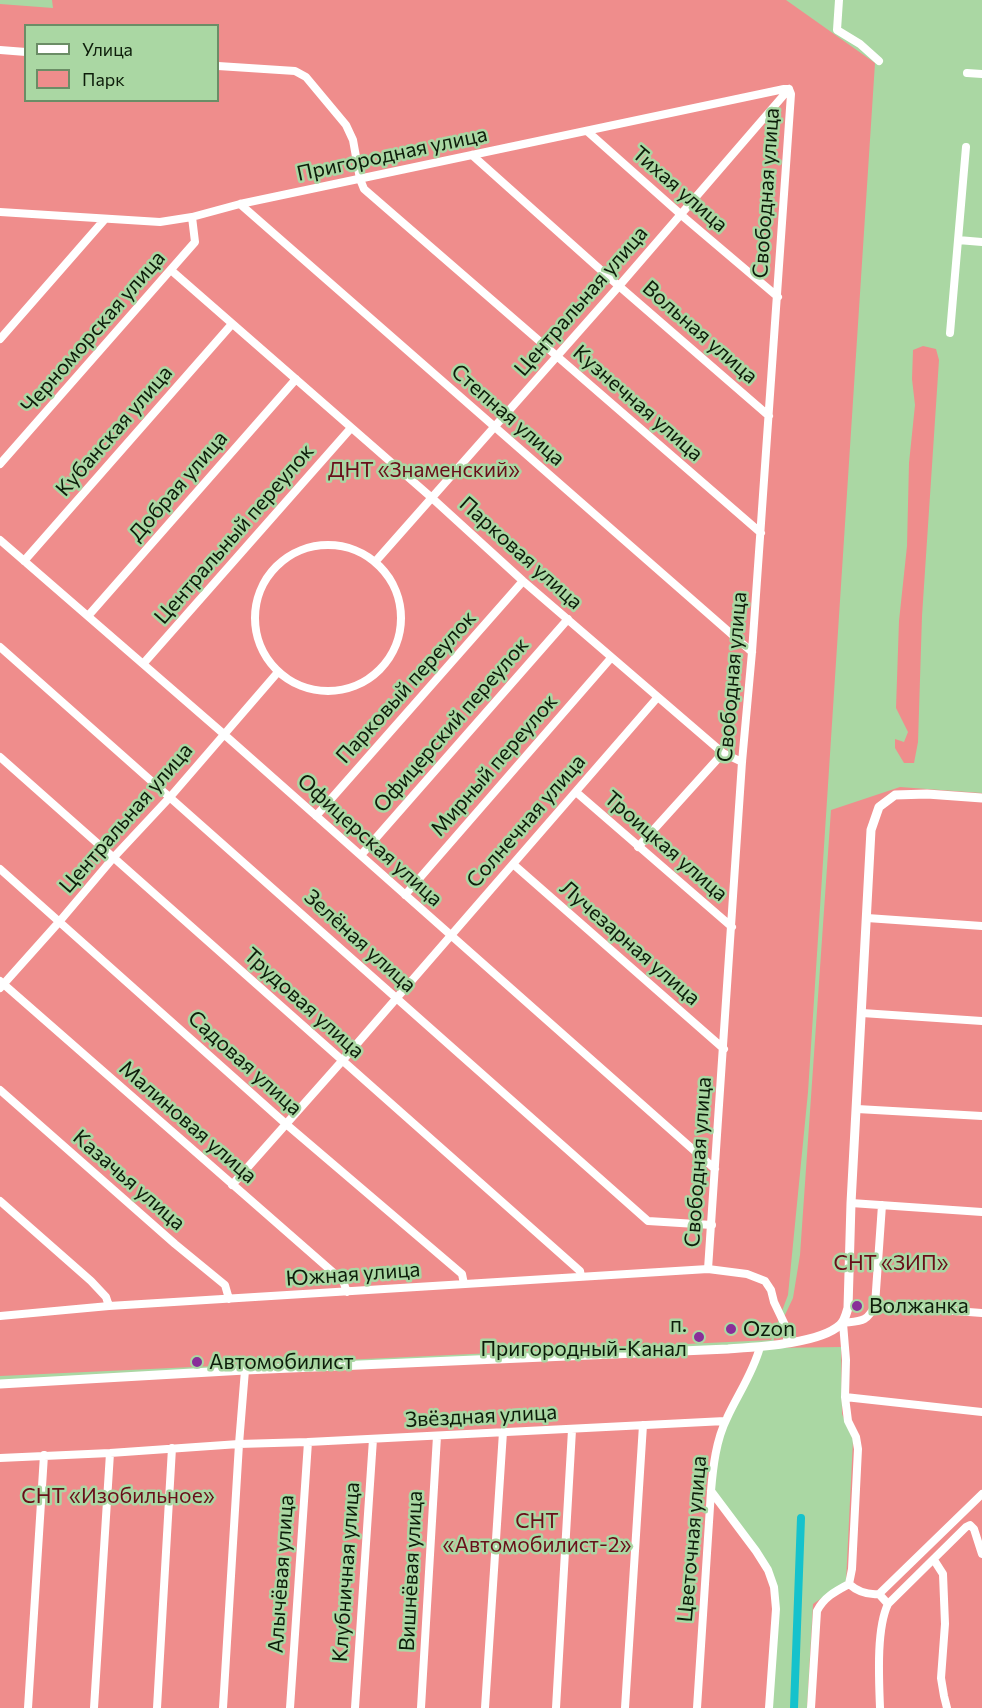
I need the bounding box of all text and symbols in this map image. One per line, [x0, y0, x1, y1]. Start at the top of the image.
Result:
legend [24, 24, 219, 102]
text: Улица [82, 38, 133, 60]
text: Парк [82, 68, 125, 90]
street label: Свободная улица [747, 107, 785, 279]
street label: Пригородная улица [295, 122, 489, 186]
street label: Тихая улица [627, 141, 733, 237]
street label: Центральная улица [509, 221, 653, 381]
street label: Черноморская улица [16, 246, 170, 418]
street label: Вольная улица [637, 275, 763, 389]
street label: Кузнечная улица [568, 340, 708, 466]
street label: Степная улица [446, 359, 570, 471]
street label: Кубанская улица [50, 361, 178, 501]
street label: Добрая улица [123, 426, 233, 546]
street label: Центральный переулок [149, 439, 319, 629]
park label: ДНТ «Знаменский» [328, 457, 520, 483]
street label: Парковая улица [454, 491, 588, 615]
street label: Свободная улица [712, 591, 752, 763]
street label: Парковый переулок [331, 605, 481, 769]
street label: Офицерский переулок [368, 632, 534, 818]
street label: Мирный переулок [425, 689, 563, 841]
street label: Центральная улица [54, 738, 198, 898]
street label: Солнечная улица [461, 749, 591, 893]
street label: Офицерская улица [292, 768, 448, 912]
street label: Троицкая улица [599, 786, 733, 906]
street label: Лучезарная улица [555, 875, 705, 1011]
street label: Зелёная улица [299, 884, 421, 998]
street label: Трудовая улица [239, 942, 369, 1064]
street label: Садовая улица [183, 1005, 307, 1121]
street label: Малиновая улица [114, 1055, 262, 1189]
street label: Свободная улица [679, 1076, 717, 1248]
street label: Казачья улица [68, 1124, 190, 1236]
park label: СНТ «ЗИП» [833, 1250, 949, 1276]
street label: Южная улица [285, 1257, 421, 1291]
place label: Волжанка [869, 1293, 969, 1319]
marker: Волжанка [850, 1299, 864, 1313]
place label: п. Пригородный-Канал [480, 1312, 687, 1362]
place label: Ozon [743, 1316, 795, 1342]
marker: Ozon [724, 1322, 738, 1336]
marker: п. Пригородный-Канал [692, 1330, 706, 1344]
place label: Автомобилист [209, 1349, 354, 1375]
marker: Автомобилист [190, 1355, 204, 1369]
street label: Звёздная улица [404, 1399, 558, 1433]
street label: Цветочная улица [672, 1455, 712, 1623]
street label: Клубничная улица [327, 1481, 365, 1663]
park label: СНТ «Изобильное» [21, 1483, 215, 1509]
street label: Вишнёвая улица [394, 1490, 428, 1652]
street label: Алычёвая улица [263, 1494, 299, 1654]
park label: СНТ «Автомобилист-2» [443, 1508, 631, 1558]

